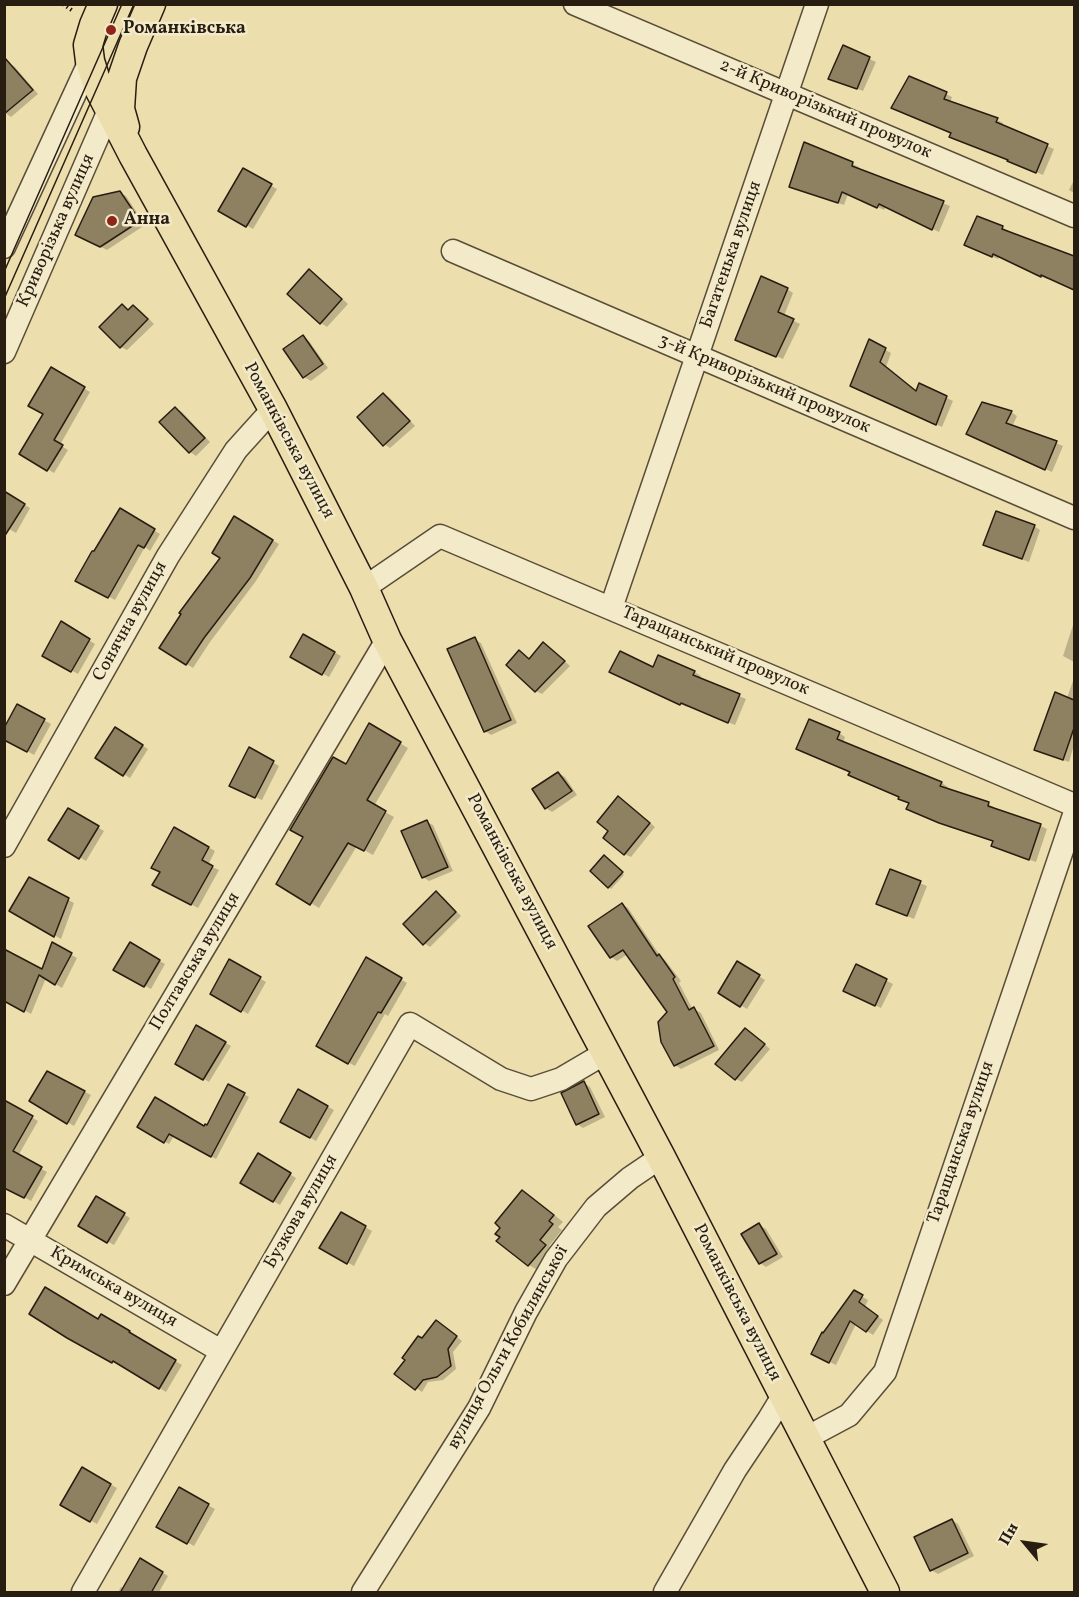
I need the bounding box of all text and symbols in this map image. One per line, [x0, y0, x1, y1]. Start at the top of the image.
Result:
place label: Романківська [123, 19, 246, 41]
marker: Романківська [104, 23, 118, 37]
street label: 2-й Криворізький провулок [716, 55, 934, 165]
street label: Криворізька вулиця [13, 151, 101, 311]
street label: Багатенька вулиця [697, 178, 767, 332]
place label: Анна [124, 210, 170, 232]
marker: Анна [105, 214, 119, 228]
street label: 3-й Криворізький провулок [655, 331, 873, 439]
street label: Романківська вулиця [238, 359, 338, 523]
street label: Сонячна вулиця [89, 558, 173, 686]
street label: Таращанський провулок [618, 603, 812, 701]
street label: Романківська вулиця [461, 790, 561, 954]
street label: Полтавська вулиця [146, 889, 246, 1035]
street label: Таращанська вулиця [924, 1059, 1000, 1227]
street label: Бузкова вулиця [261, 1151, 343, 1273]
street label: Романківська вулиця [687, 1221, 785, 1385]
street label: вулиця Ольги Кобилянської [444, 1242, 574, 1454]
street label: Кримська вулиця [45, 1243, 181, 1333]
north arrow [995, 1513, 1055, 1573]
text: Пн [994, 1519, 1024, 1550]

